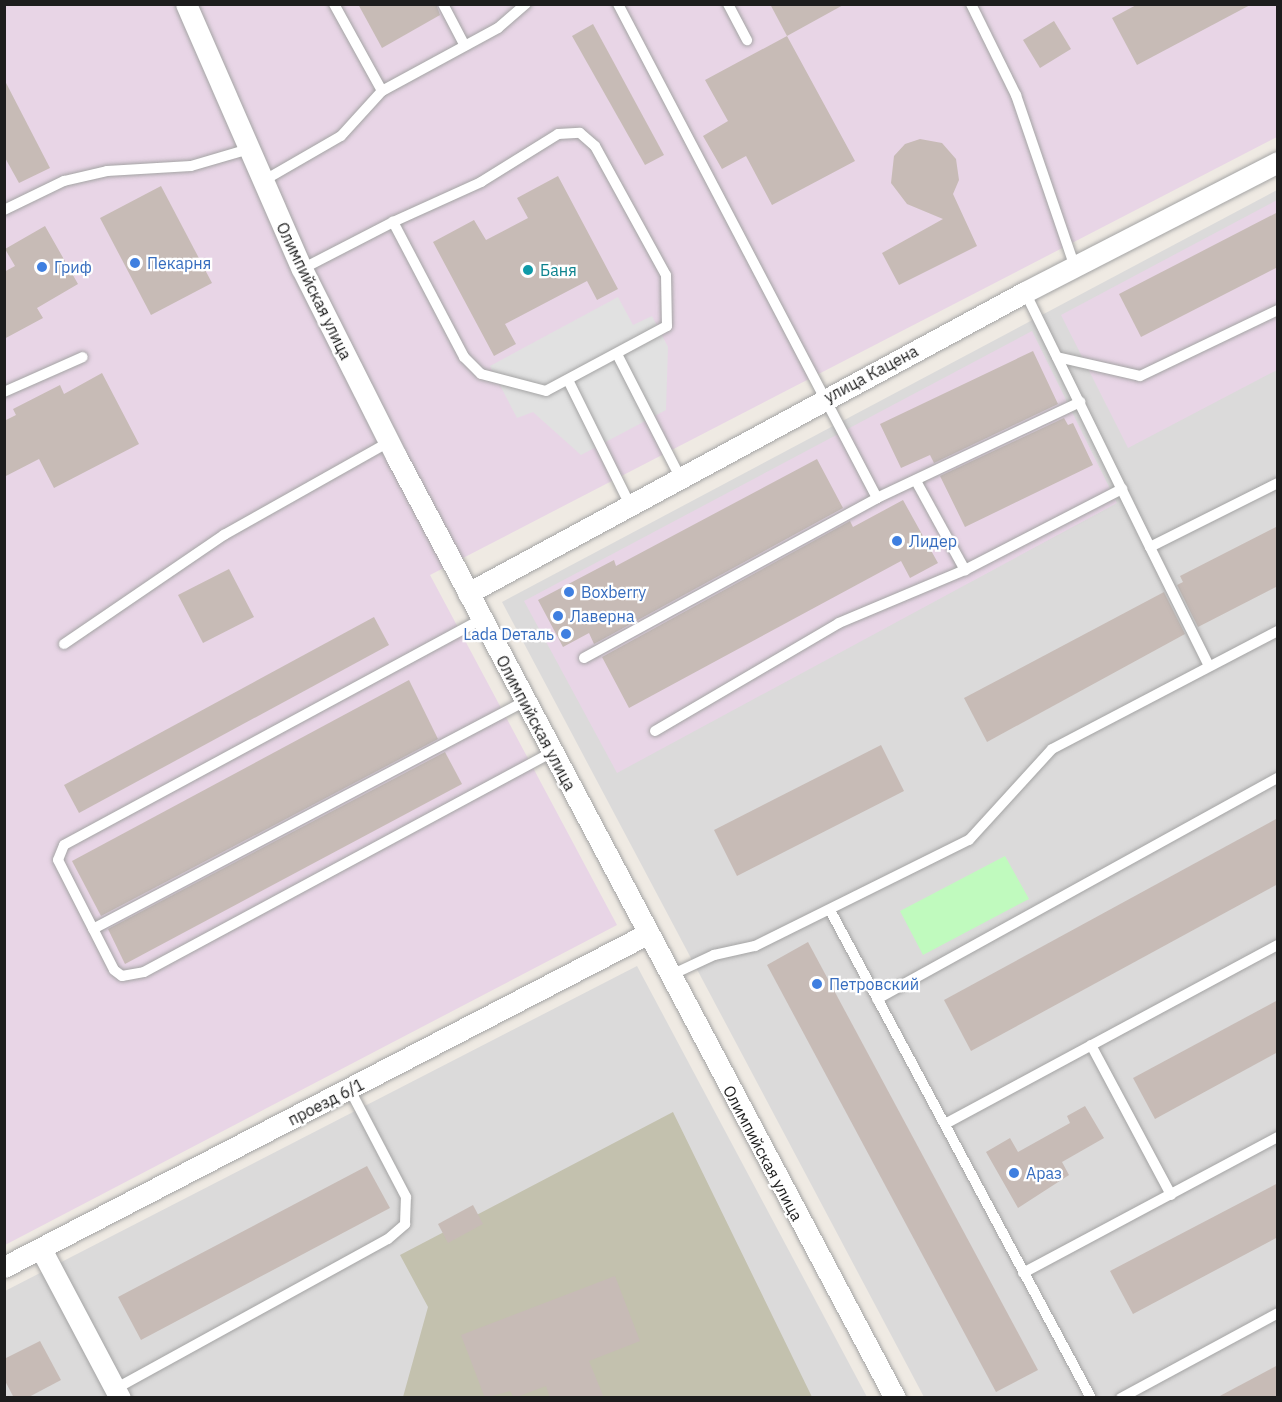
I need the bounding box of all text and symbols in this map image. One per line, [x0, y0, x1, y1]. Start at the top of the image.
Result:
street label: Олимпийская улица [272, 219, 356, 363]
place label: Пекарня [147, 253, 211, 273]
marker: Пекарня [128, 256, 142, 270]
place label: Гриф [54, 257, 92, 277]
marker: Гриф [35, 260, 49, 274]
place label: Баня [540, 260, 577, 280]
marker: Баня [521, 263, 535, 277]
street label: улица Кацена [821, 341, 921, 407]
place label: Лидер [909, 531, 957, 551]
marker: Лидер [890, 534, 904, 548]
place label: Boxberry [581, 582, 646, 602]
marker: Boxberry [562, 585, 576, 599]
place label: Лаверна [570, 606, 634, 626]
marker: Лаверна [551, 609, 565, 623]
place label: Lada Dеталь [463, 624, 554, 644]
marker: Lada Dеталь [559, 627, 573, 641]
street label: Олимпийская улица [492, 652, 580, 794]
place label: Петровский [829, 974, 919, 994]
marker: Петровский [810, 977, 824, 991]
street label: проезд 6/1 [285, 1075, 367, 1129]
street label: Олимпийская улица [719, 1082, 807, 1224]
place label: Араз [1026, 1163, 1062, 1183]
marker: Араз [1007, 1166, 1021, 1180]

